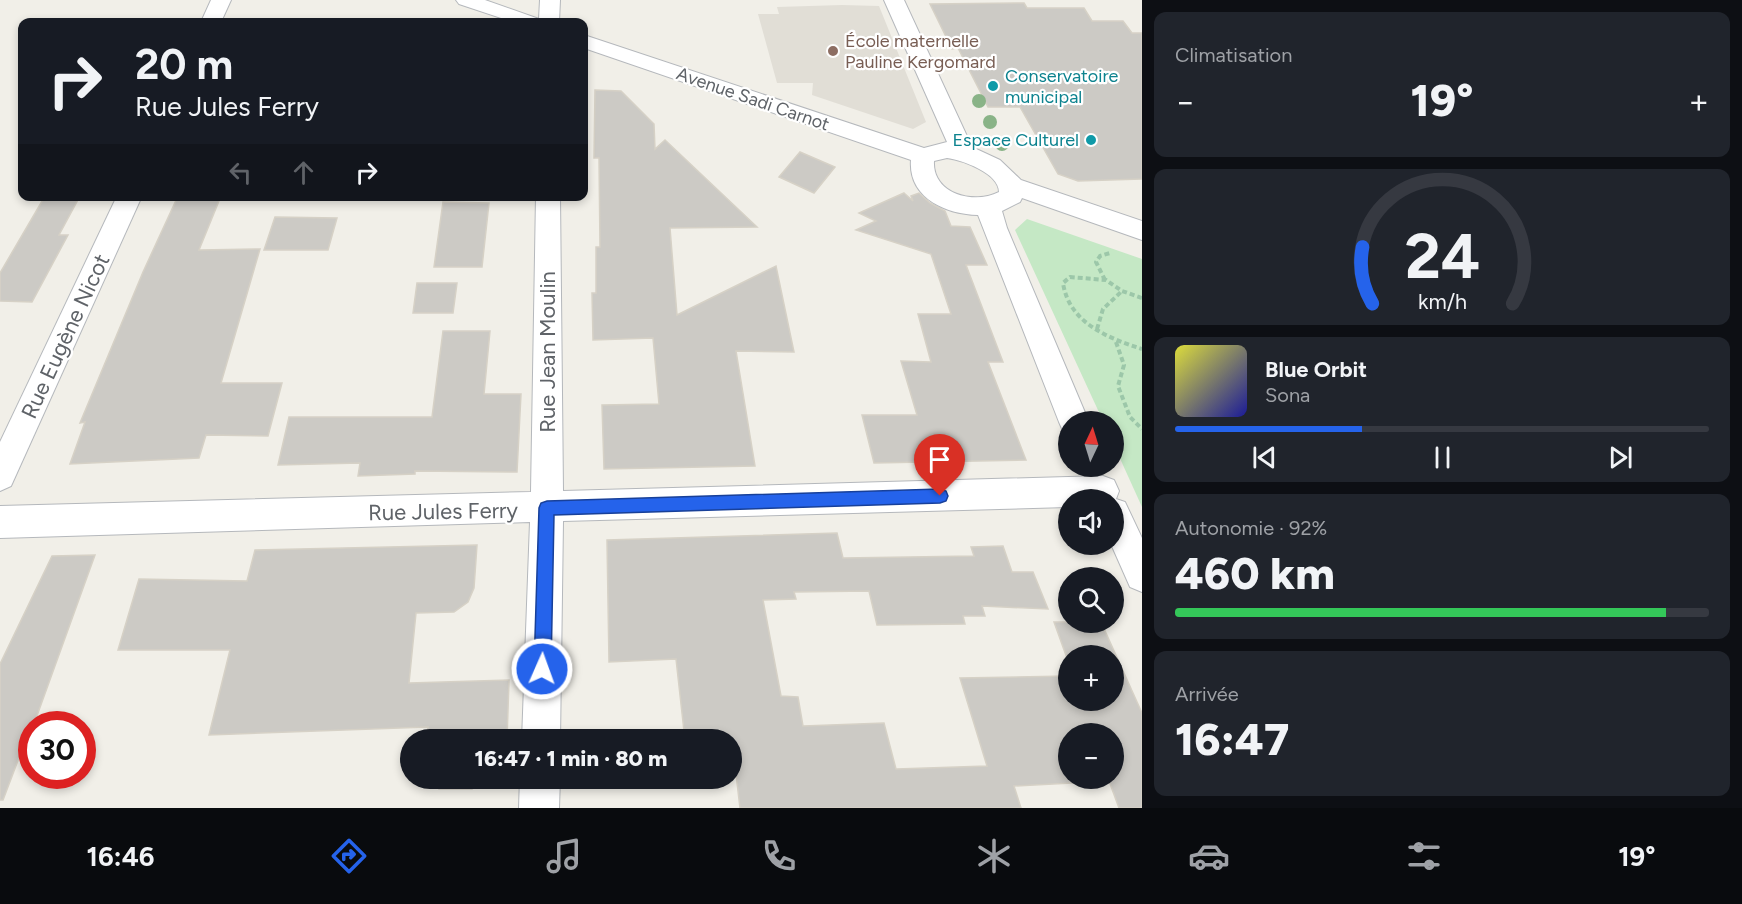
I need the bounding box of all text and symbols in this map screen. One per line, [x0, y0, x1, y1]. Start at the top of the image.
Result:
place label: École maternelle Pauline Kergomard [845, 30, 996, 73]
text: 20 m [135, 39, 233, 90]
icon: right [36, 42, 114, 120]
text: Climatisation [1175, 43, 1292, 67]
marker: École maternelle Pauline Kergomard [826, 44, 840, 58]
street label: Avenue Sadi Carnot [674, 63, 833, 136]
place label: Conservatoire municipal [1005, 65, 1119, 108]
text: 19° [1411, 73, 1473, 127]
marker: Conservatoire municipal [986, 79, 1000, 93]
text: − [1175, 82, 1196, 121]
text: + [1688, 82, 1709, 121]
text: Rue Jules Ferry [135, 90, 319, 123]
place label: Espace Culturel [952, 129, 1079, 151]
marker: Espace Culturel [1084, 133, 1098, 147]
icon: left [224, 156, 257, 189]
icon: ahead [287, 156, 320, 189]
icon: right [350, 156, 383, 189]
text: 24 [1404, 219, 1480, 294]
street label: Rue Eugène Nicot [15, 250, 115, 423]
street label: Rue Jean Moulin [534, 271, 561, 433]
text: km/h [1418, 289, 1466, 314]
text: Blue Orbit [1265, 356, 1367, 383]
text: Sona [1265, 383, 1310, 407]
north arrow [1058, 411, 1124, 477]
map controls [1058, 411, 1124, 789]
pin [914, 434, 965, 496]
icon: previous [1248, 441, 1281, 474]
icon: pause [1426, 441, 1459, 474]
icon: next [1604, 441, 1637, 474]
icon: arrive [923, 443, 956, 476]
button: sound [1058, 489, 1124, 555]
street label: Rue Jules Ferry [368, 497, 519, 526]
text: Autonomie · 92% [1175, 516, 1327, 540]
text: 460 km [1175, 546, 1335, 600]
button: search [1058, 567, 1124, 633]
position arrow [510, 637, 574, 701]
button: + [1058, 645, 1124, 711]
text: Arrivée [1175, 682, 1239, 706]
speed limit sign: 30 [18, 711, 96, 789]
text: 16:47 [1175, 712, 1289, 766]
button: − [1058, 723, 1124, 789]
text: 16:47 · 1 min · 80 m [475, 745, 667, 772]
icon: directions [328, 835, 370, 877]
icon: music [543, 835, 585, 877]
icon: phone [758, 835, 800, 877]
icon: climate [973, 835, 1015, 877]
icon: car [1188, 835, 1230, 877]
icon: filters [1403, 835, 1445, 877]
text: 16:46 [87, 840, 154, 873]
text: 19° [1618, 840, 1655, 873]

